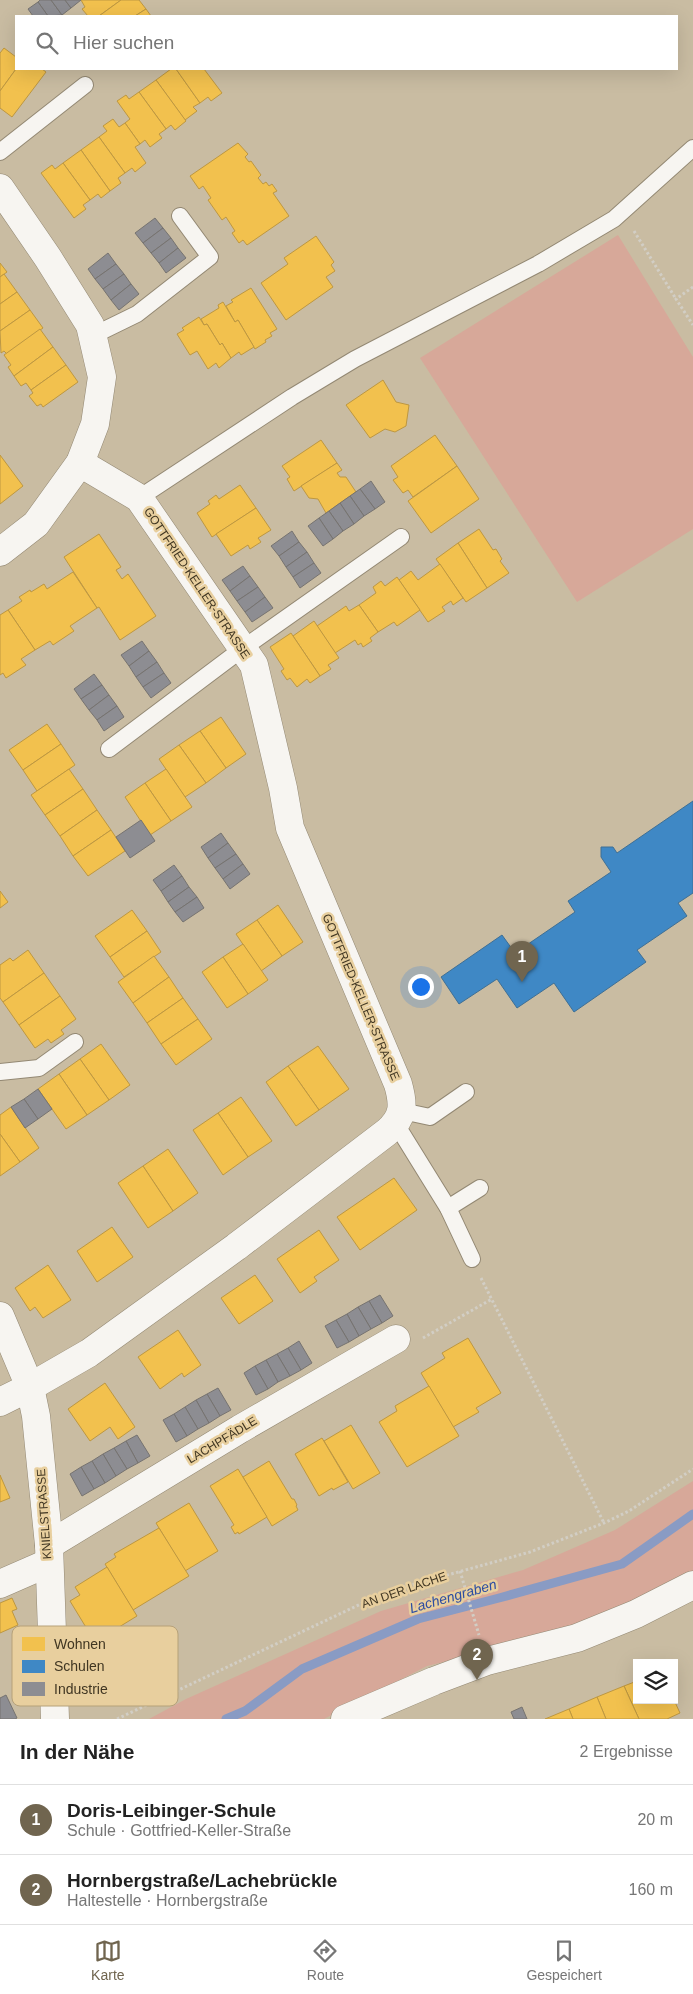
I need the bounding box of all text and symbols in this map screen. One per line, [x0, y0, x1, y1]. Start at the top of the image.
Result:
search box [15, 15, 678, 70]
icon: search [33, 29, 61, 57]
text: Hier suchen [73, 32, 174, 53]
street label: GOTTFRIED-KELLER-STRASSE [141, 505, 253, 661]
street label: GOTTFRIED-KELLER-STRASSE [320, 912, 402, 1082]
pin: 1 [506, 941, 538, 982]
your location [408, 974, 434, 1000]
street label: LACHPFÄDLE [185, 1414, 259, 1466]
street label: KNIELSTRASSE [34, 1468, 54, 1560]
street label: AN DER LACHE [360, 1569, 448, 1611]
water label: Lachengraben [408, 1576, 498, 1616]
legend [12, 1626, 178, 1706]
text: Wohnen [54, 1636, 106, 1652]
pin: 2 [461, 1639, 493, 1680]
text: Schulen [54, 1658, 105, 1674]
map controls [633, 1659, 678, 1704]
button: layers [633, 1659, 678, 1704]
text: Industrie [54, 1681, 108, 1697]
text: In der Nähe [20, 1740, 134, 1763]
text: 2 Ergebnisse [580, 1743, 673, 1760]
text: Doris-Leibinger-Schule [67, 1800, 276, 1821]
text: 1 [32, 1811, 40, 1828]
text: 20 m [637, 1811, 673, 1828]
text: Schule · Gottfried-Keller-Straße [67, 1822, 291, 1839]
text: Hornbergstraße/Lachebrückle [67, 1870, 337, 1891]
text: 2 [32, 1881, 40, 1898]
text: 160 m [629, 1881, 673, 1898]
text: Haltestelle · Hornbergstraße [67, 1892, 268, 1909]
tab: Karte [91, 1937, 125, 1983]
tab: Route [307, 1937, 344, 1983]
tab: Gespeichert [526, 1937, 602, 1983]

